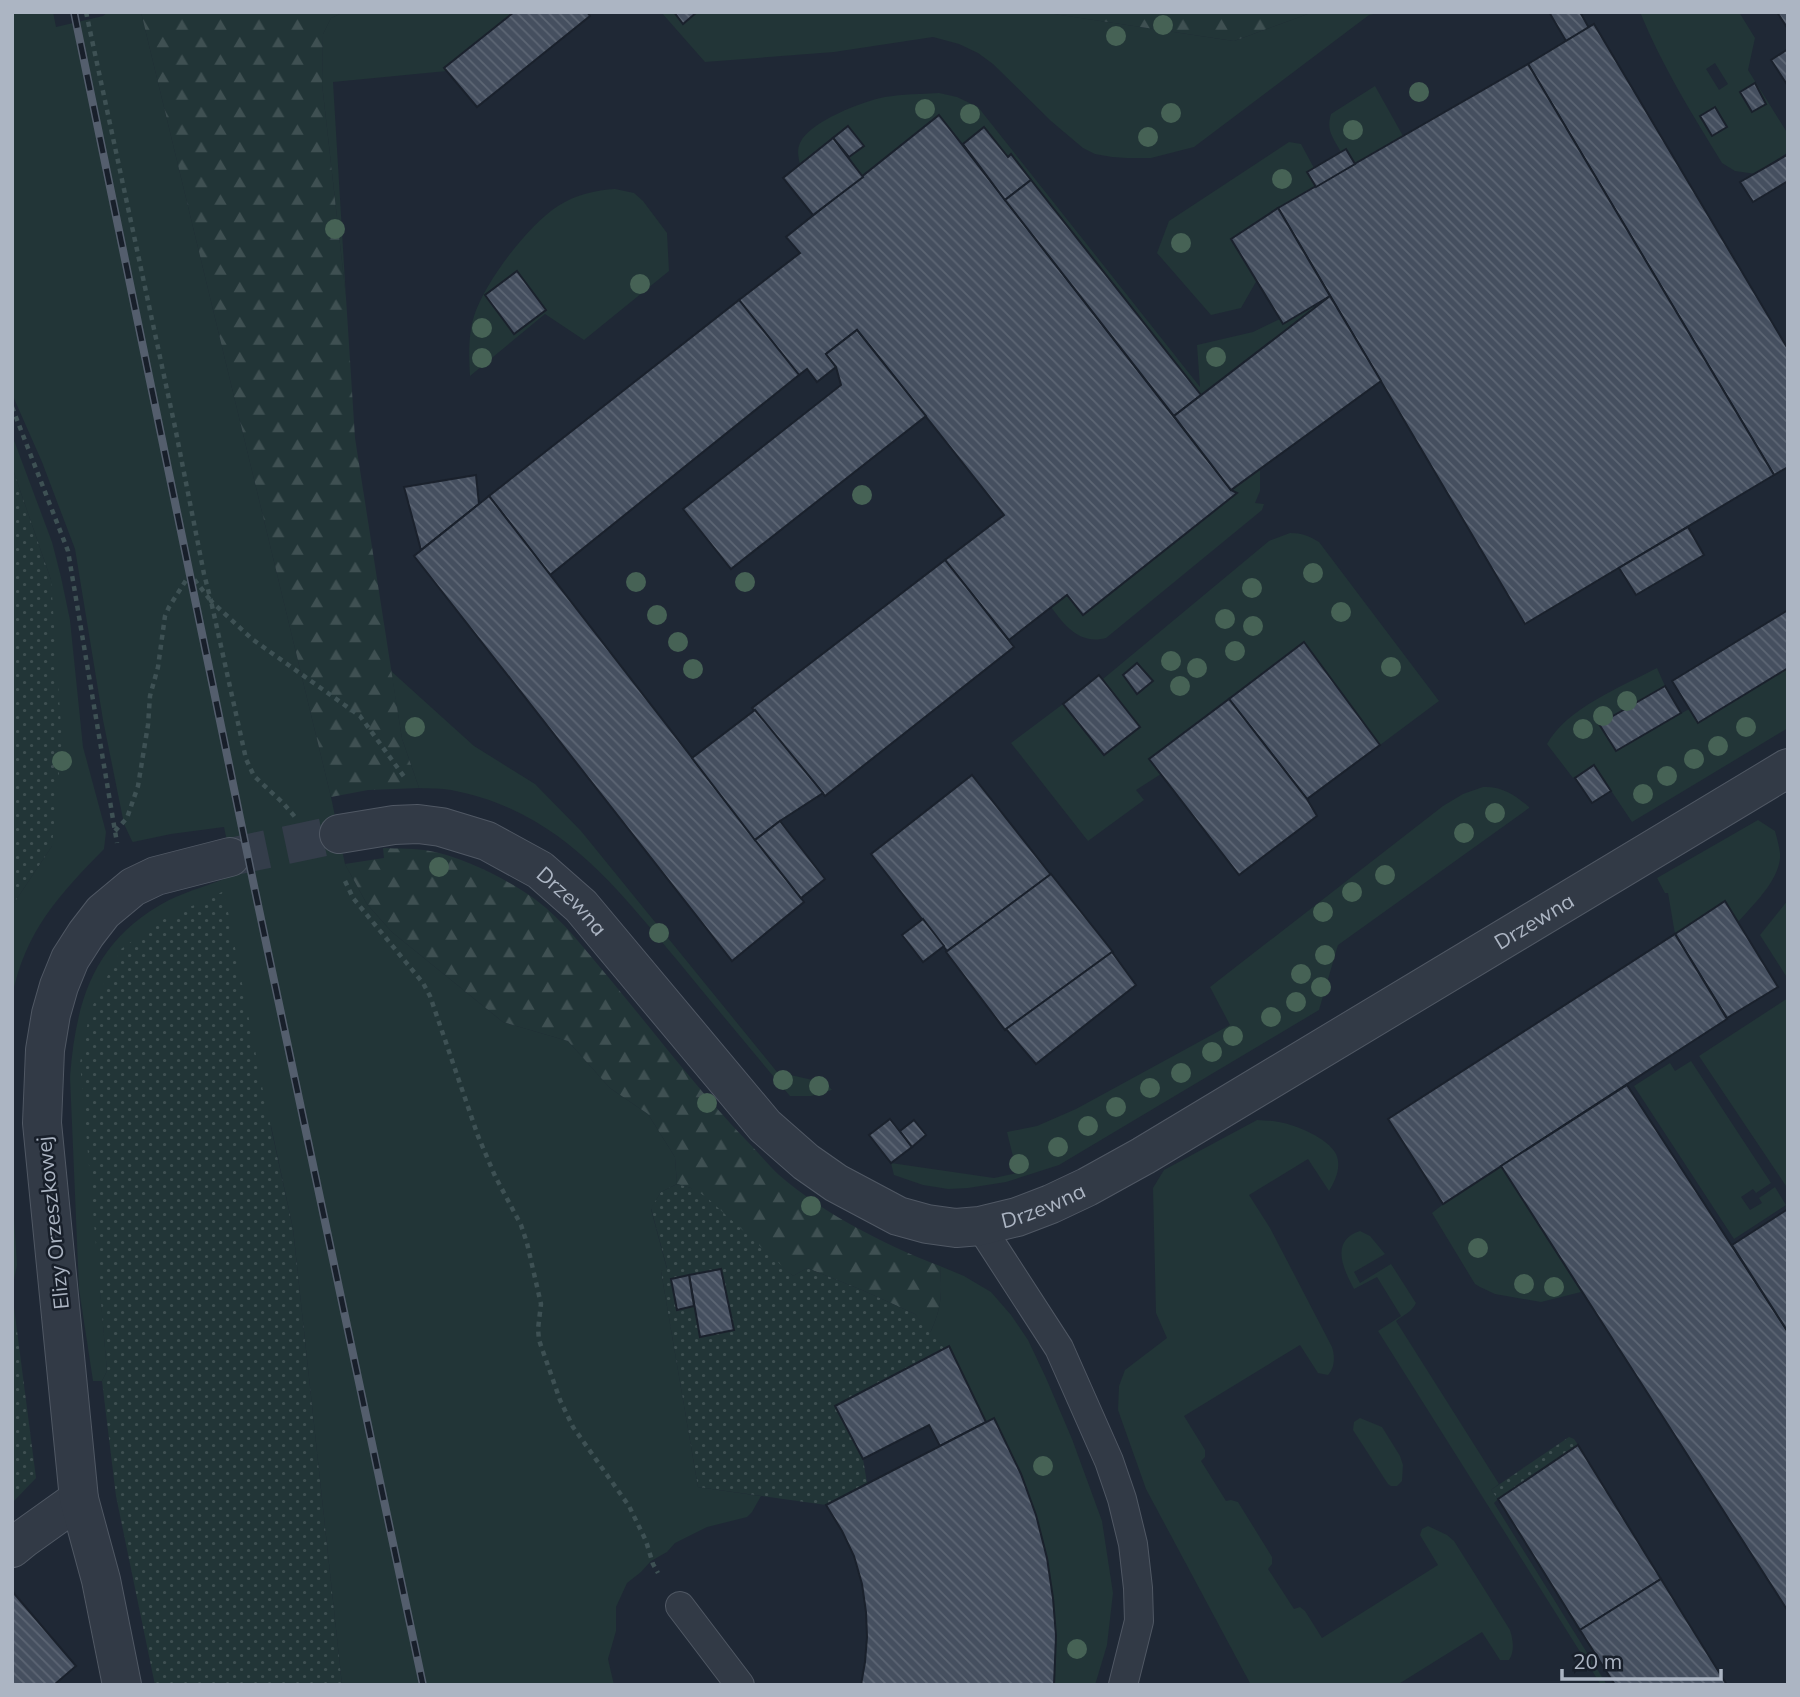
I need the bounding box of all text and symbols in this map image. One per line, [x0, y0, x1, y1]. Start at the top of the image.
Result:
street label: Drzewna [532, 860, 613, 941]
street label: Drzewna [1489, 887, 1578, 955]
street label: Elizy Orzeszkowej [30, 1135, 74, 1311]
street label: Drzewna [998, 1177, 1089, 1233]
scale bar [1562, 1638, 1721, 1682]
text: 20 m [1573, 1648, 1622, 1674]

